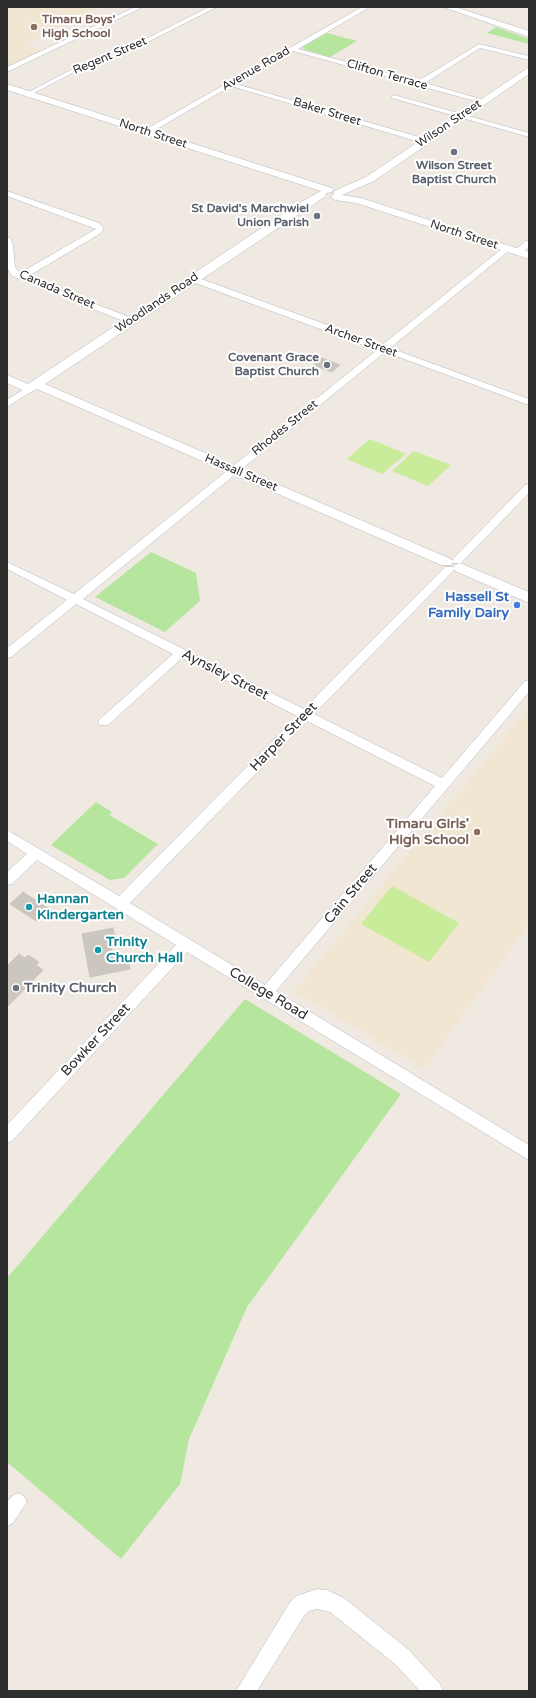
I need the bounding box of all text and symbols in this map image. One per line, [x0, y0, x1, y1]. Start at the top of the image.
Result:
place label: Timaru Boys' High School [42, 13, 115, 41]
marker: Timaru Boys' High School [29, 22, 39, 32]
street label: Regent Street [71, 34, 149, 78]
street label: Avenue Road [219, 44, 293, 94]
street label: Clifton Terrace [345, 57, 429, 93]
street label: Baker Street [291, 95, 363, 129]
street label: Wilson Street [414, 97, 484, 151]
street label: North Street [117, 116, 189, 152]
marker: Wilson Street Baptist Church [449, 147, 459, 157]
place label: Wilson Street Baptist Church [412, 159, 496, 187]
place label: St David's Marchwiel Union Parish [192, 202, 309, 230]
marker: St David's Marchwiel Union Parish [312, 211, 322, 221]
street label: North Street [428, 217, 500, 253]
street label: Canada Street [17, 268, 97, 312]
street label: Woodlands Road [113, 270, 201, 336]
street label: Archer Street [323, 321, 399, 361]
place label: Covenant Grace Baptist Church [228, 351, 319, 379]
marker: Covenant Grace Baptist Church [322, 360, 332, 370]
street label: Rhodes Street [249, 397, 321, 459]
street label: Hassall Street [203, 451, 279, 495]
place label: Hassell St Family Dairy [428, 589, 509, 622]
marker: Hassell St Family Dairy [512, 600, 522, 610]
street label: Aynsley Street [179, 646, 271, 704]
street label: Harper Street [247, 699, 321, 775]
place label: Timaru Girls' High School [386, 816, 469, 848]
marker: Timaru Girls' High School [472, 827, 482, 837]
street label: Cain Street [321, 861, 381, 927]
place label: Hannan Kindergarten [37, 891, 124, 924]
marker: Hannan Kindergarten [24, 902, 34, 912]
place label: Trinity Church Hall [106, 934, 183, 966]
marker: Trinity Church Hall [93, 945, 103, 955]
street label: College Road [226, 964, 310, 1024]
place label: Trinity Church [24, 980, 117, 996]
marker: Trinity Church [11, 983, 21, 993]
street label: Bowker Street [58, 1000, 134, 1080]

